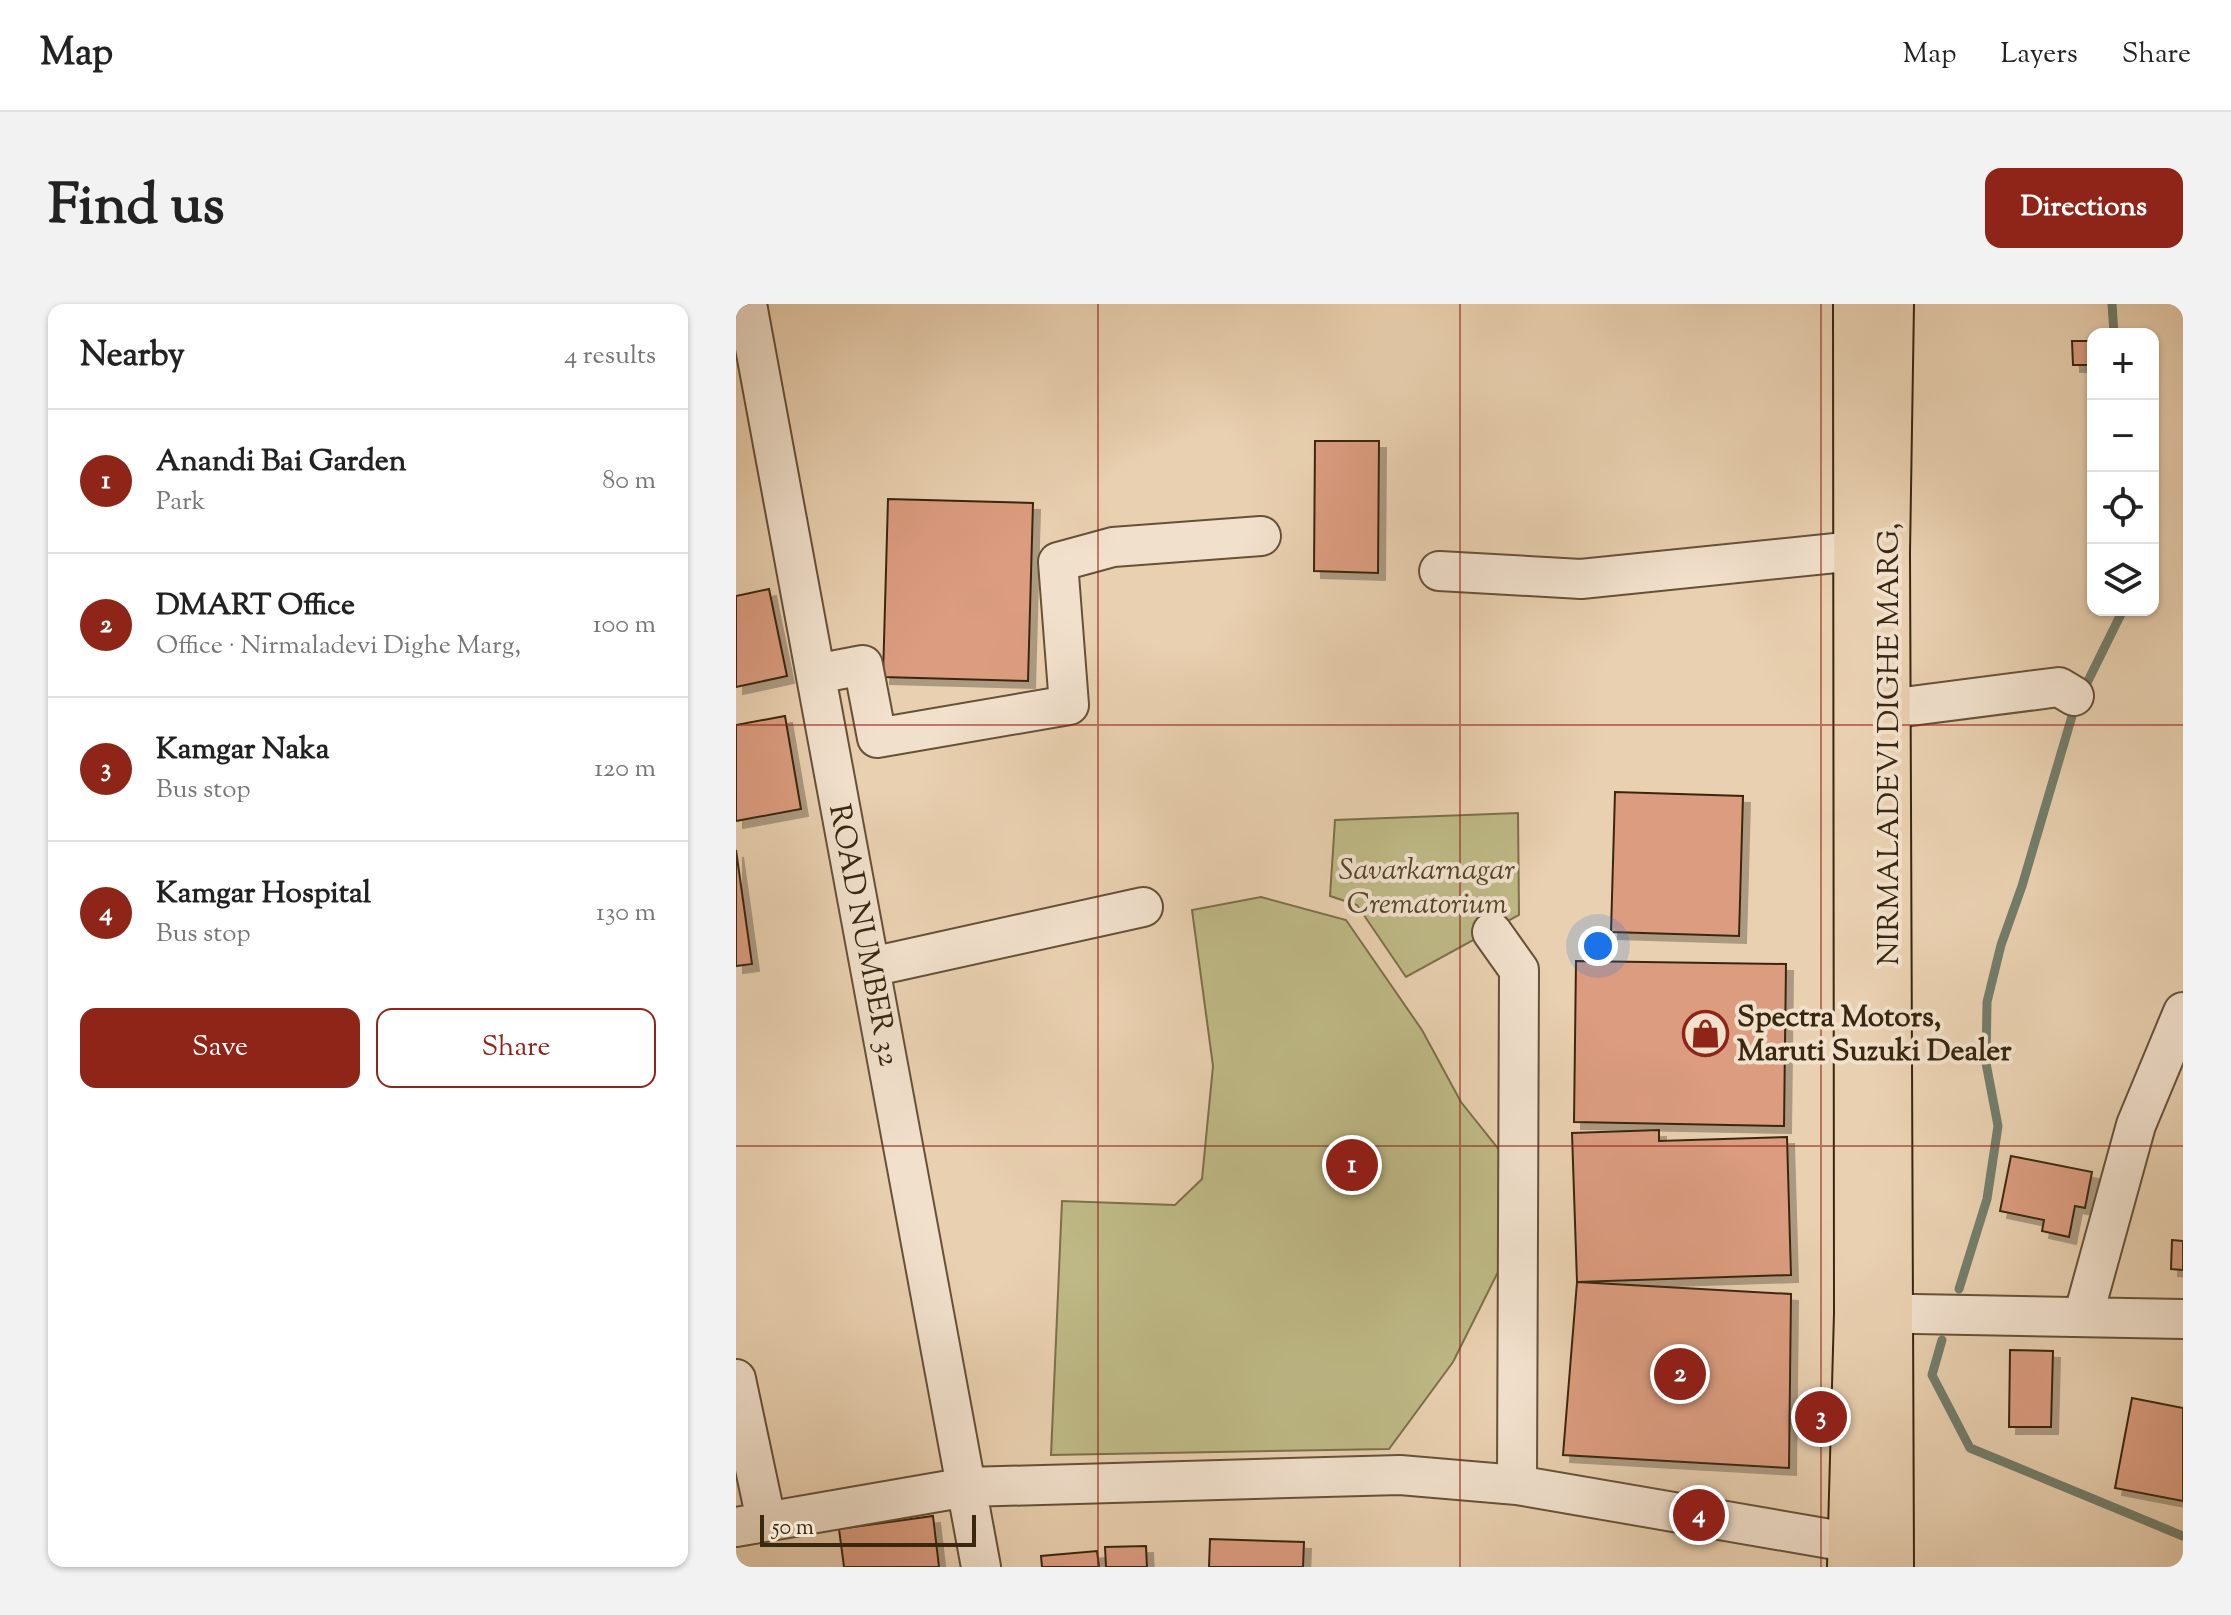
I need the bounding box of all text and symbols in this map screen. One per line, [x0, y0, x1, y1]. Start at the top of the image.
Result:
text: Map [40, 28, 113, 82]
text: Map [1903, 35, 1956, 75]
text: Layers [2000, 35, 2078, 75]
text: Share [2122, 35, 2191, 75]
text: Find us [48, 168, 224, 249]
button: Directions [1985, 168, 2183, 248]
map controls [2087, 328, 2159, 616]
button: + [2087, 328, 2159, 400]
text: Nearby [80, 332, 185, 381]
text: 4 results [564, 338, 656, 375]
button: − [2087, 400, 2159, 472]
text: Anandi Bai Garden [156, 441, 406, 484]
text: 1 [102, 463, 110, 500]
text: 80 m [602, 463, 656, 500]
button: locate [2087, 472, 2159, 544]
text: Park [156, 484, 206, 521]
street label: NIRMALADEVI DIGHE MARG, [1869, 522, 1912, 966]
button: layers [2087, 544, 2159, 616]
text: DMART Office [156, 585, 355, 628]
text: 2 [100, 607, 112, 644]
text: 100 m [593, 607, 656, 644]
text: Office · Nirmaladevi Dighe Marg, [156, 628, 521, 665]
text: Kamgar Naka [156, 729, 330, 772]
text: 3 [101, 751, 111, 788]
text: 120 m [594, 751, 656, 788]
text: Bus stop [156, 772, 251, 809]
street label: ROAD NUMBER 32 [816, 801, 909, 1070]
park label: Savarkarnagar Crematorium [1339, 850, 1516, 927]
text: Kamgar Hospital [156, 873, 371, 916]
text: 4 [99, 895, 113, 932]
text: 130 m [596, 895, 656, 932]
text: Bus stop [156, 916, 251, 953]
your location [1578, 926, 1618, 966]
place label: Spectra Motors, Maruti Suzuki Dealer [1737, 997, 2012, 1074]
button: Save [80, 1008, 360, 1088]
button: Share [376, 1008, 656, 1088]
shop icon: Spectra Motors, Maruti Suzuki Dealer [1682, 1009, 1730, 1057]
pin: 1 [1326, 1135, 1378, 1195]
pin: 2 [1654, 1344, 1706, 1404]
pin: 3 [1795, 1387, 1847, 1447]
pin: 4 [1673, 1485, 1725, 1545]
scale bar [760, 1511, 976, 1547]
text: 50 m [772, 1513, 814, 1545]

